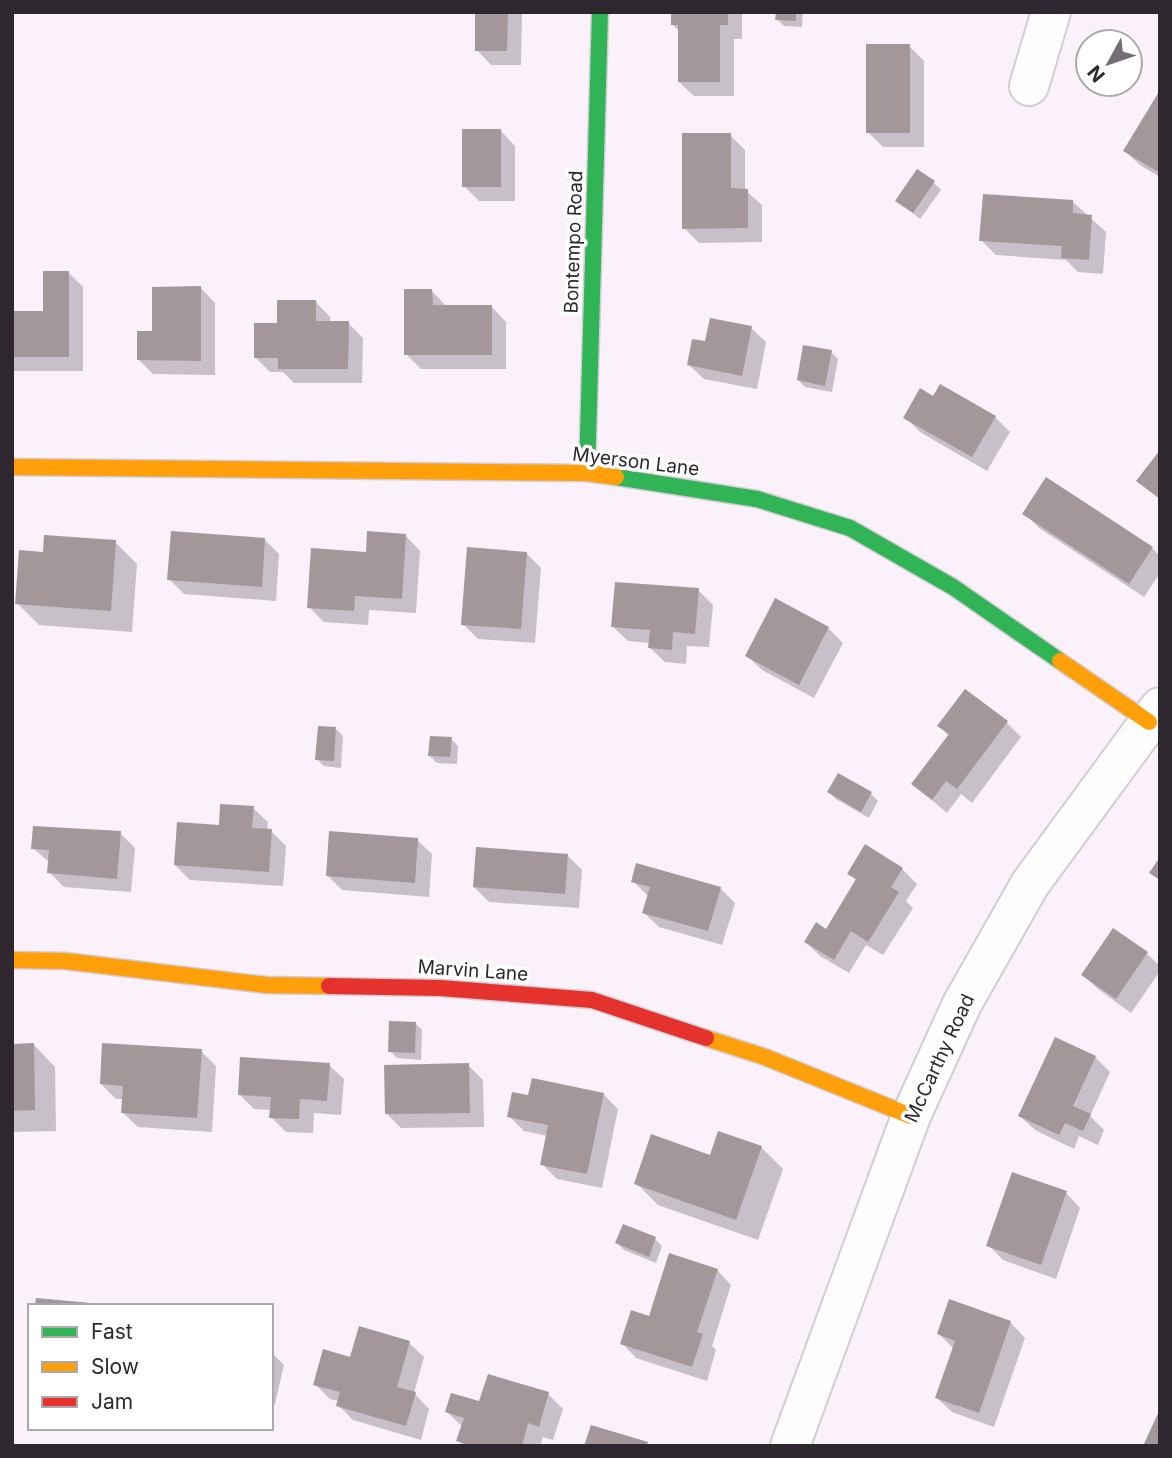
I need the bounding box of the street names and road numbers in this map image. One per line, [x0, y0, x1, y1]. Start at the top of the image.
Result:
street label: Bontempo Road [560, 170, 587, 314]
street label: Myerson Lane [571, 442, 701, 481]
street label: Marvin Lane [417, 955, 529, 986]
street label: McCarthy Road [900, 990, 979, 1126]

